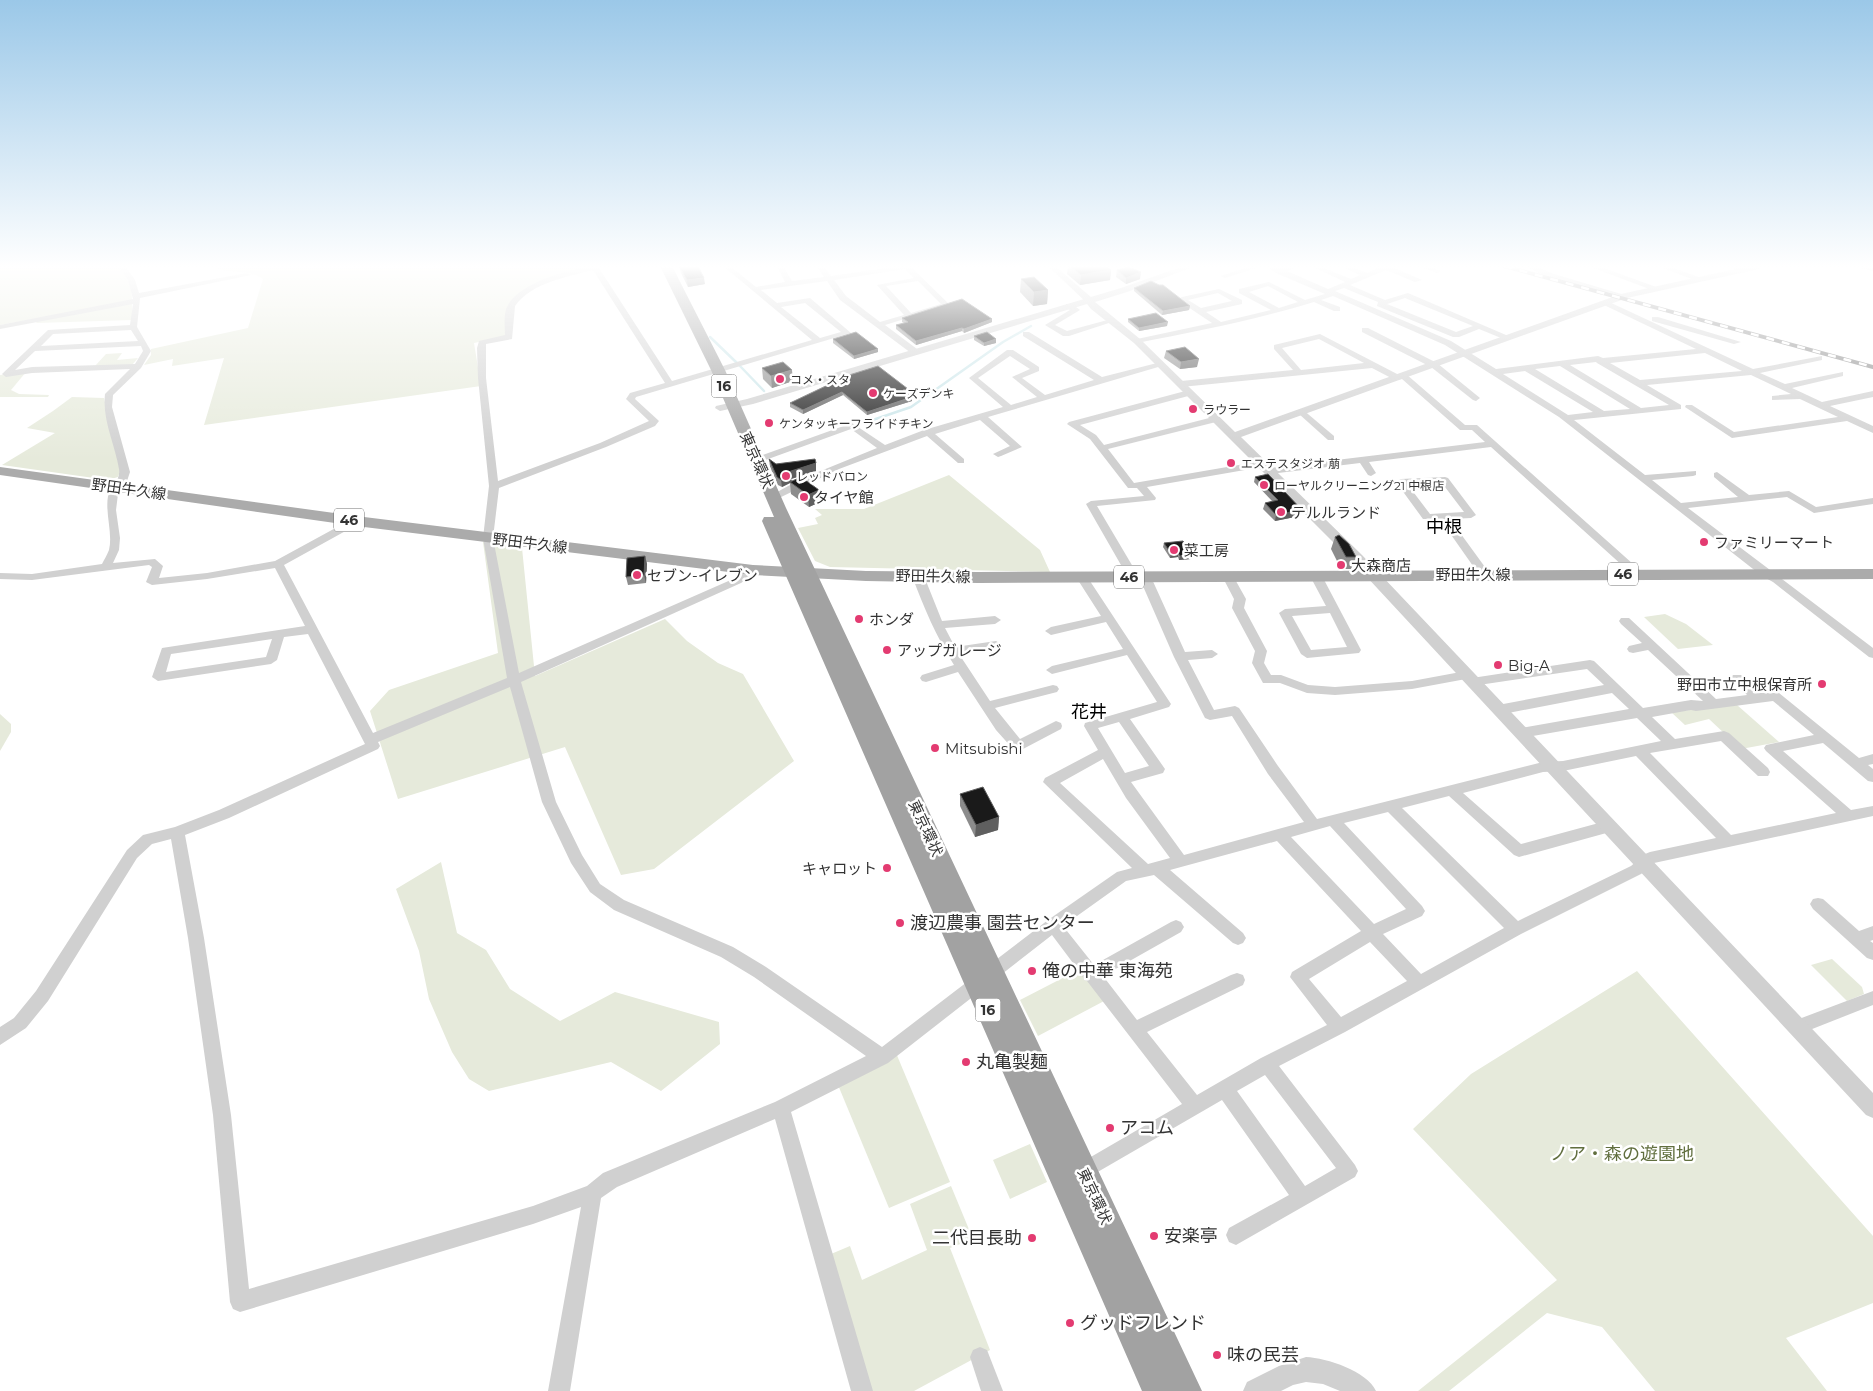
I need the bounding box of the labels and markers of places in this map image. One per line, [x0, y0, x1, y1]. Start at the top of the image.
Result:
place label: コメ・スタ [790, 372, 850, 387]
marker: コメ・スタ [774, 373, 786, 385]
place label: ケーズデンキ [883, 386, 954, 401]
marker: ケーズデンキ [867, 387, 879, 399]
place label: ラウラー [1203, 402, 1251, 417]
marker: ラウラー [1187, 403, 1199, 415]
place label: ケンタッキーフライドチキン [779, 416, 934, 431]
marker: ケンタッキーフライドチキン [763, 417, 775, 429]
place label: エステスタジオ 萠 [1241, 456, 1340, 471]
marker: エステスタジオ 萠 [1225, 457, 1237, 469]
place label: レッドバロン [796, 469, 868, 484]
marker: レッドバロン [780, 470, 792, 482]
place label: ローヤルクリーニング21 中根店 [1274, 478, 1444, 493]
marker: ローヤルクリーニング21 中根店 [1258, 479, 1270, 491]
place label: タイヤ館 [814, 488, 874, 507]
marker: タイヤ館 [798, 491, 810, 503]
place label: テルルランド [1291, 503, 1381, 522]
marker: テルルランド [1275, 506, 1287, 518]
place label: ファミリーマート [1714, 533, 1834, 552]
marker: ファミリーマート [1698, 536, 1710, 548]
place label: 菜工房 [1184, 541, 1229, 560]
marker: 菜工房 [1168, 544, 1180, 556]
place label: 大森商店 [1351, 556, 1411, 575]
marker: 大森商店 [1335, 559, 1347, 571]
place label: セブン-イレブン [647, 566, 758, 585]
marker: セブン-イレブン [631, 569, 643, 581]
place label: ホンダ [869, 610, 914, 629]
marker: ホンダ [853, 613, 865, 625]
place label: アップガレージ [897, 641, 1002, 660]
marker: アップガレージ [881, 644, 893, 656]
place label: Big-A [1508, 656, 1550, 675]
marker: Big-A [1492, 659, 1504, 671]
place label: 野田市立中根保育所 [1677, 675, 1812, 694]
marker: 野田市立中根保育所 [1816, 678, 1828, 690]
place label: Mitsubishi [945, 739, 1022, 758]
marker: Mitsubishi [929, 742, 941, 754]
place label: キャロット [802, 859, 877, 878]
marker: キャロット [881, 862, 893, 874]
place label: 渡辺農事 園芸センター [910, 912, 1095, 934]
marker: 渡辺農事 園芸センター [894, 917, 906, 929]
place label: 俺の中華 東海苑 [1042, 960, 1173, 982]
marker: 俺の中華 東海苑 [1026, 965, 1038, 977]
place label: 丸亀製麺 [976, 1051, 1048, 1073]
marker: 丸亀製麺 [960, 1056, 972, 1068]
place label: アコム [1120, 1117, 1174, 1139]
marker: アコム [1104, 1122, 1116, 1134]
place label: 安楽亭 [1164, 1225, 1218, 1247]
place label: 二代目長助 [932, 1227, 1022, 1249]
marker: 安楽亭 [1148, 1230, 1160, 1242]
marker: 二代目長助 [1026, 1232, 1038, 1244]
place label: グッドフレンド [1080, 1312, 1206, 1334]
marker: グッドフレンド [1064, 1317, 1076, 1329]
place label: 味の民芸 [1227, 1344, 1299, 1366]
marker: 味の民芸 [1211, 1349, 1223, 1361]

